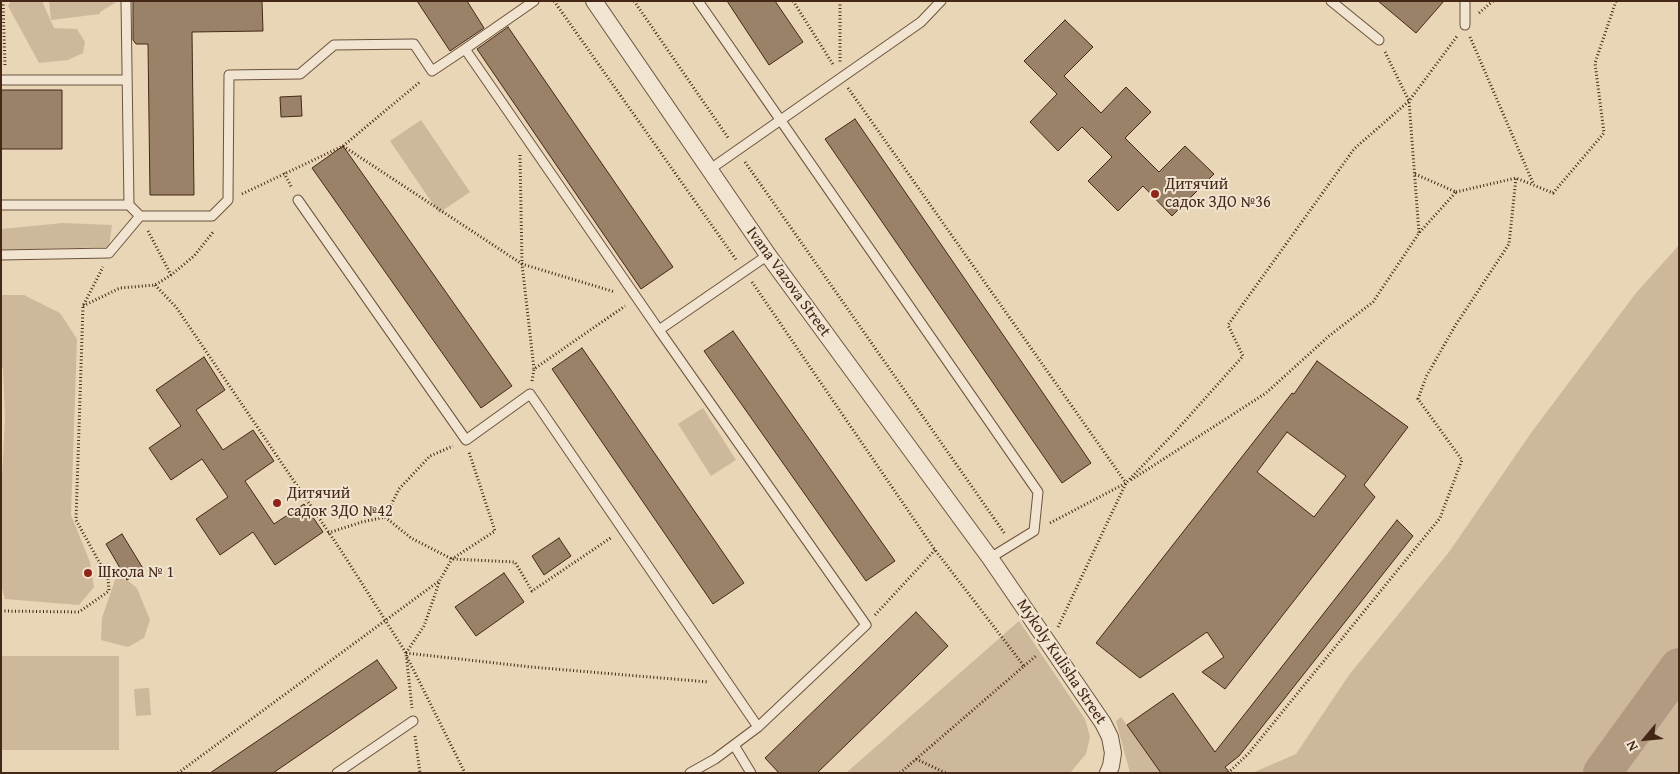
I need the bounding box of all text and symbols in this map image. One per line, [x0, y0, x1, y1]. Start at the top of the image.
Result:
place label: Дитячий садок ЗДО №36 [1165, 175, 1271, 213]
marker: Дитячий садок ЗДО №36 [1149, 188, 1161, 200]
street label: Ivana Vazova Street [742, 223, 834, 341]
place label: Дитячий садок ЗДО №42 [287, 484, 393, 522]
marker: Дитячий садок ЗДО №42 [271, 497, 283, 509]
place label: Школа № 1 [98, 563, 174, 583]
marker: Школа № 1 [82, 567, 94, 579]
street label: Mykoly Kulisha Street [1012, 596, 1110, 728]
north arrow [1620, 714, 1670, 764]
text: N [1621, 737, 1643, 755]

